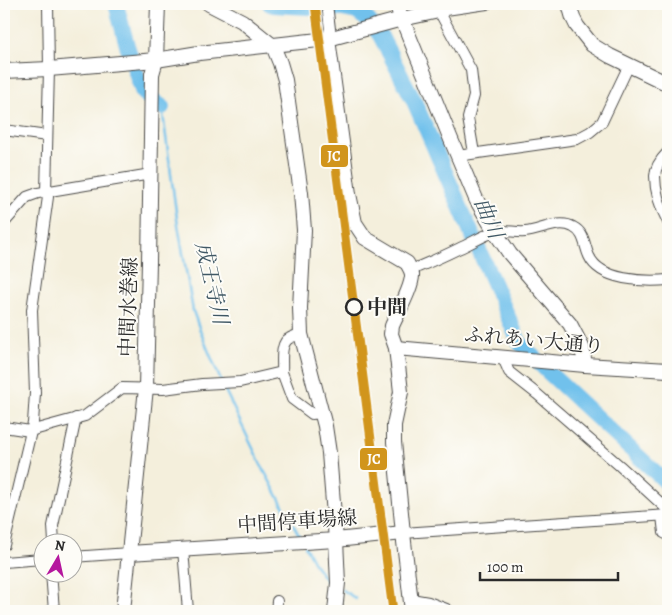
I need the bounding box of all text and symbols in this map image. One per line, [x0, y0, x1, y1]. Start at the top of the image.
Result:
line badge: JC [320, 144, 349, 168]
text: JC [327, 147, 341, 166]
water label: 曲川 [468, 193, 511, 245]
water label: 成王寺川 [189, 239, 236, 329]
street label: 中間水巻線 [113, 257, 144, 357]
place label: 中間 [367, 294, 407, 321]
marker: 中間 [345, 298, 363, 316]
street label: ふれあい大通り [463, 321, 605, 360]
line badge: JC [359, 447, 388, 471]
text: JC [367, 450, 381, 469]
street label: 中間停車場線 [236, 504, 358, 539]
north arrow [32, 532, 82, 582]
text: N [53, 535, 66, 556]
scale bar [480, 550, 617, 582]
text: 100 m [487, 557, 524, 577]

